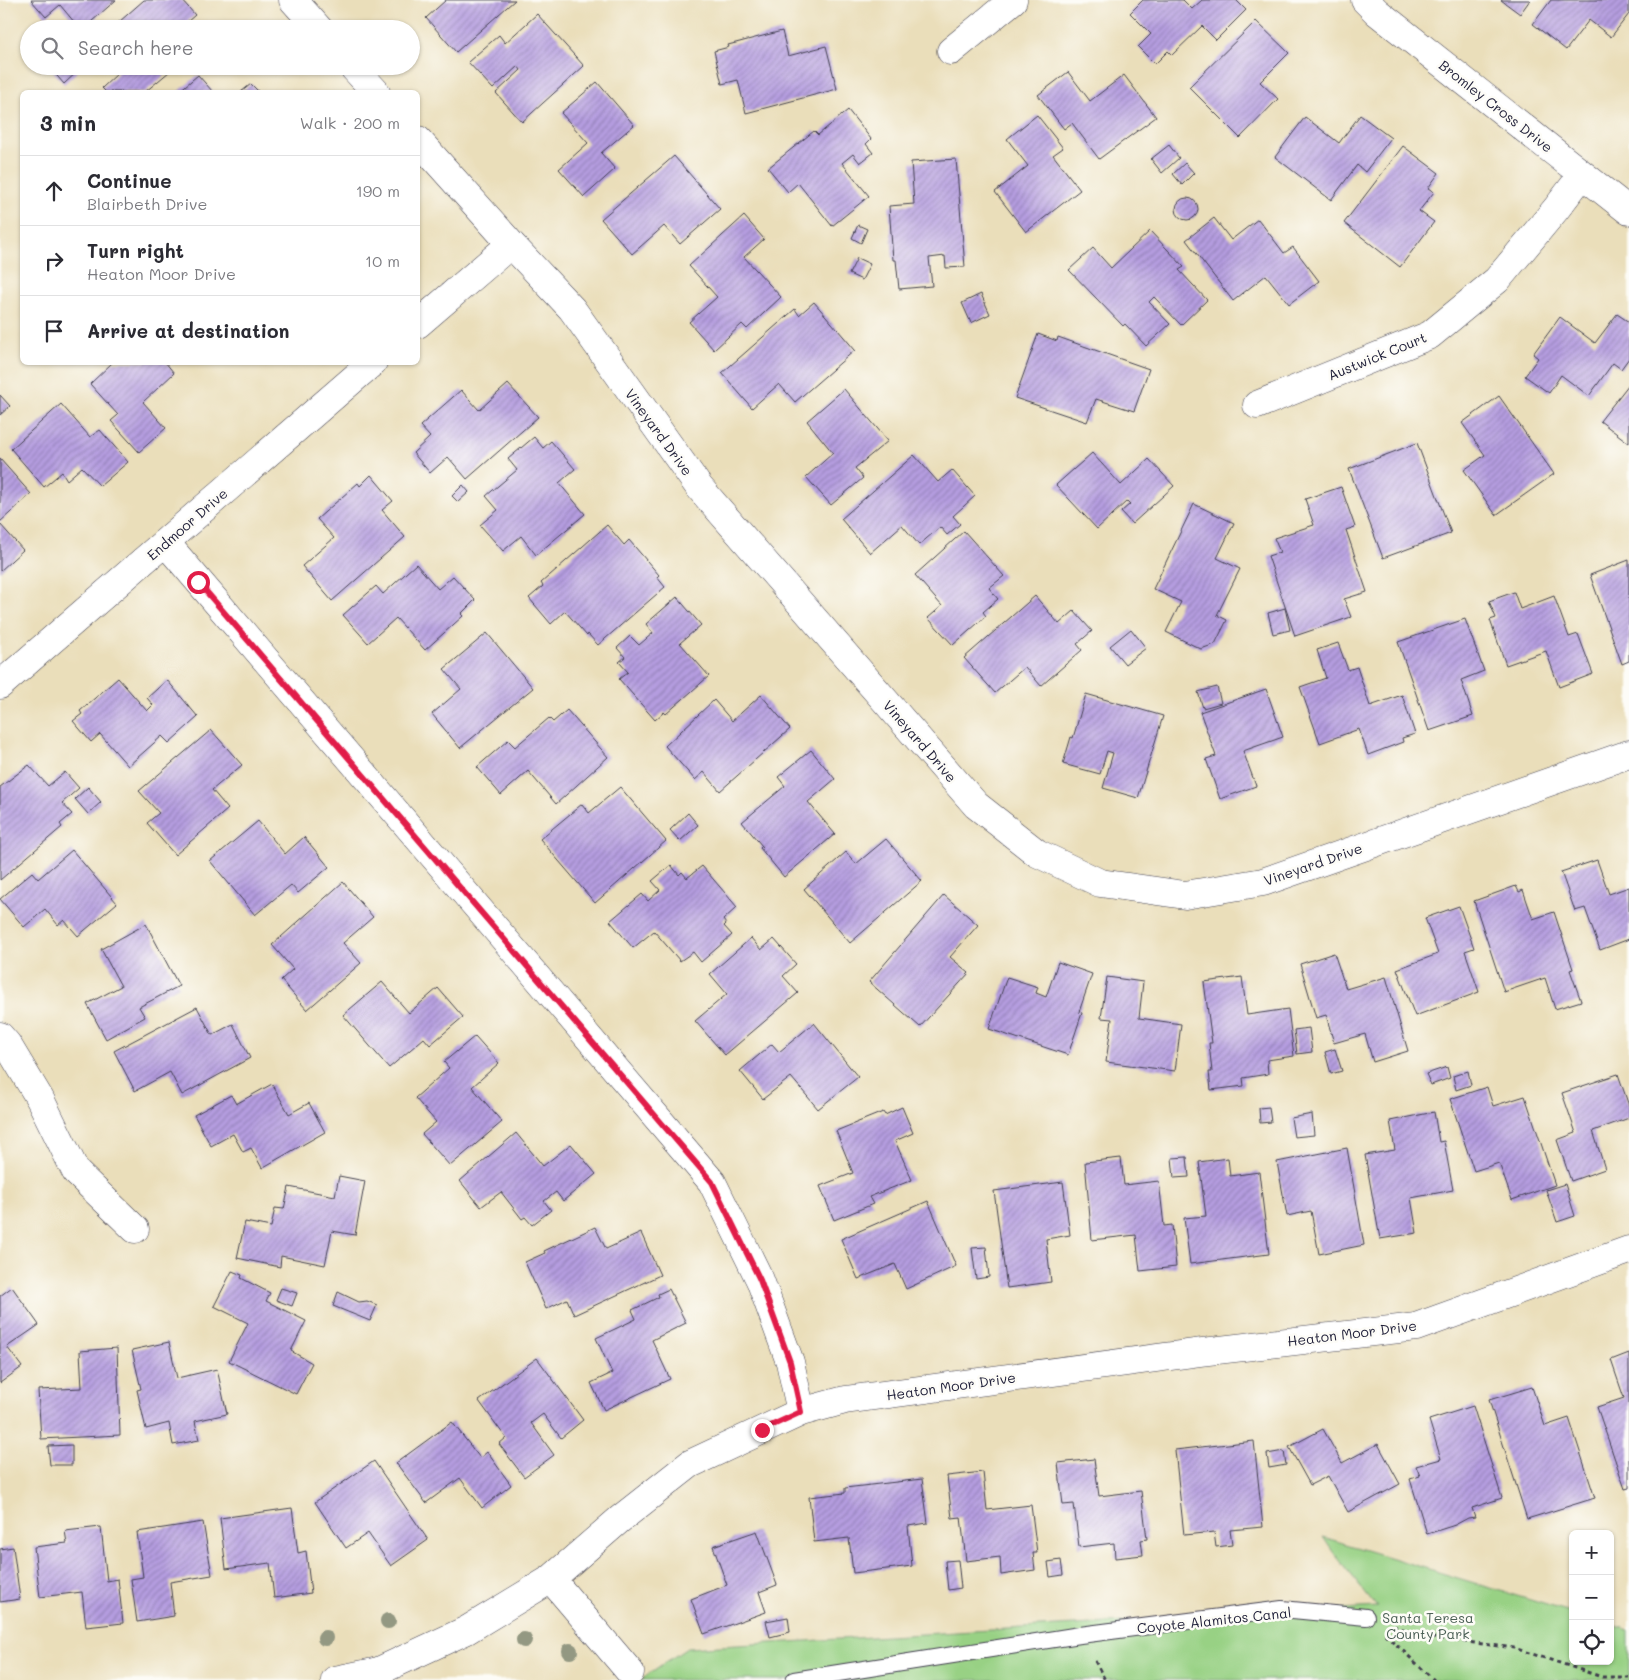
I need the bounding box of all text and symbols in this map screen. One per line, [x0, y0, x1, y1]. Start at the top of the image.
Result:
search box [20, 20, 420, 75]
icon: search [38, 34, 66, 62]
text: Search here [78, 35, 194, 60]
street label: Bromley Cross Drive [1435, 56, 1557, 156]
text: 3 min [40, 109, 96, 136]
text: Walk · 200 m [300, 112, 400, 133]
text: Continue [87, 168, 172, 193]
icon: ahead [40, 177, 68, 205]
text: 190 m [356, 180, 400, 201]
text: Blairbeth Drive [87, 193, 207, 214]
text: Turn right [87, 238, 184, 263]
icon: right [40, 247, 68, 275]
text: 10 m [365, 250, 400, 271]
text: Heaton Moor Drive [87, 263, 236, 284]
icon: arrive [40, 317, 68, 345]
text: Arrive at destination [87, 318, 290, 343]
street label: Austwick Court [1325, 328, 1429, 384]
street label: Vineyard Drive [621, 385, 697, 479]
street label: Endmoor Drive [143, 484, 231, 564]
route start [187, 571, 210, 594]
street label: Vineyard Drive [879, 696, 961, 786]
street label: Vineyard Drive [1261, 838, 1365, 890]
street label: Heaton Moor Drive [1286, 1316, 1418, 1350]
street label: Heaton Moor Drive [885, 1368, 1017, 1404]
route end [751, 1419, 774, 1442]
map controls [1569, 1530, 1614, 1665]
button: + [1569, 1530, 1614, 1575]
button: − [1569, 1575, 1614, 1620]
street label: Coyote Alamitos Canal [1136, 1602, 1292, 1638]
park label: Santa Teresa County Park [1382, 1608, 1474, 1643]
button: locate [1569, 1620, 1614, 1665]

